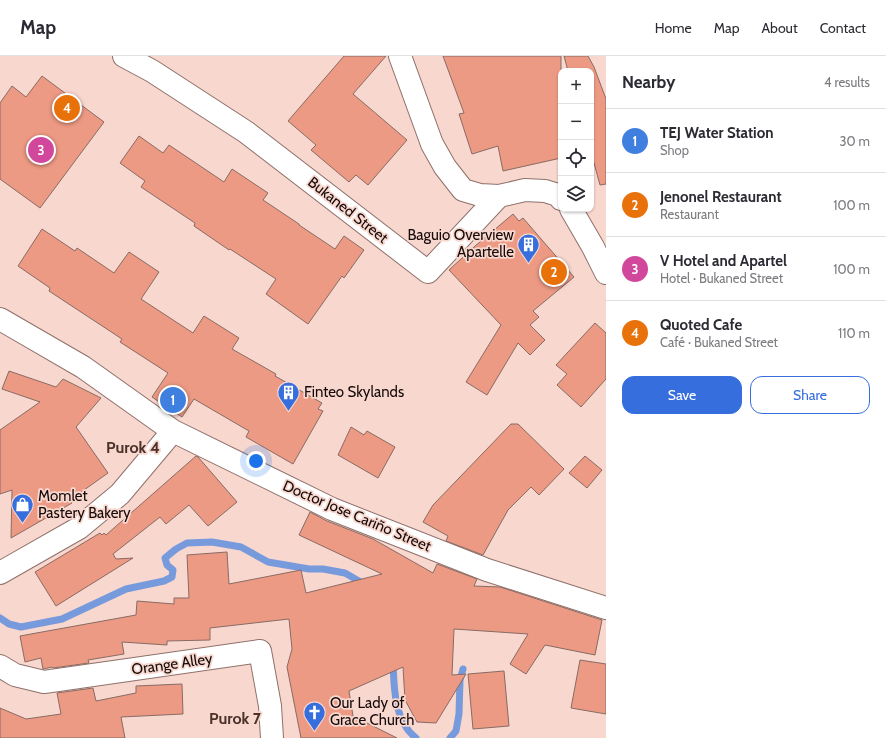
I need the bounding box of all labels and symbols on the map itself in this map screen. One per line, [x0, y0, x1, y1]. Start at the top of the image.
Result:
pin: 4 [54, 93, 80, 123]
pin: 3 [28, 135, 54, 165]
street label: Bukaned Street [304, 173, 392, 247]
place label: Baguio Overview Apartelle [407, 226, 514, 261]
building icon: Baguio Overview Apartelle [516, 231, 542, 264]
pin: 2 [541, 257, 567, 287]
building icon: Finteo Skylands [275, 379, 301, 412]
place label: Finteo Skylands [304, 383, 404, 401]
pin: 1 [160, 385, 186, 415]
district label: Purok 4 [106, 438, 160, 457]
your location [246, 451, 266, 471]
street label: Doctor Jose Cariño Street [280, 477, 434, 555]
place label: Momlet Pastery Bakery [38, 487, 131, 522]
shop icon: Momlet Pastery Bakery [9, 492, 35, 525]
street label: Orange Alley [130, 649, 214, 679]
place label: Our Lady of Grace Church [330, 694, 414, 729]
church icon: Our Lady of Grace Church [302, 699, 328, 732]
district label: Purok 7 [209, 709, 262, 728]

